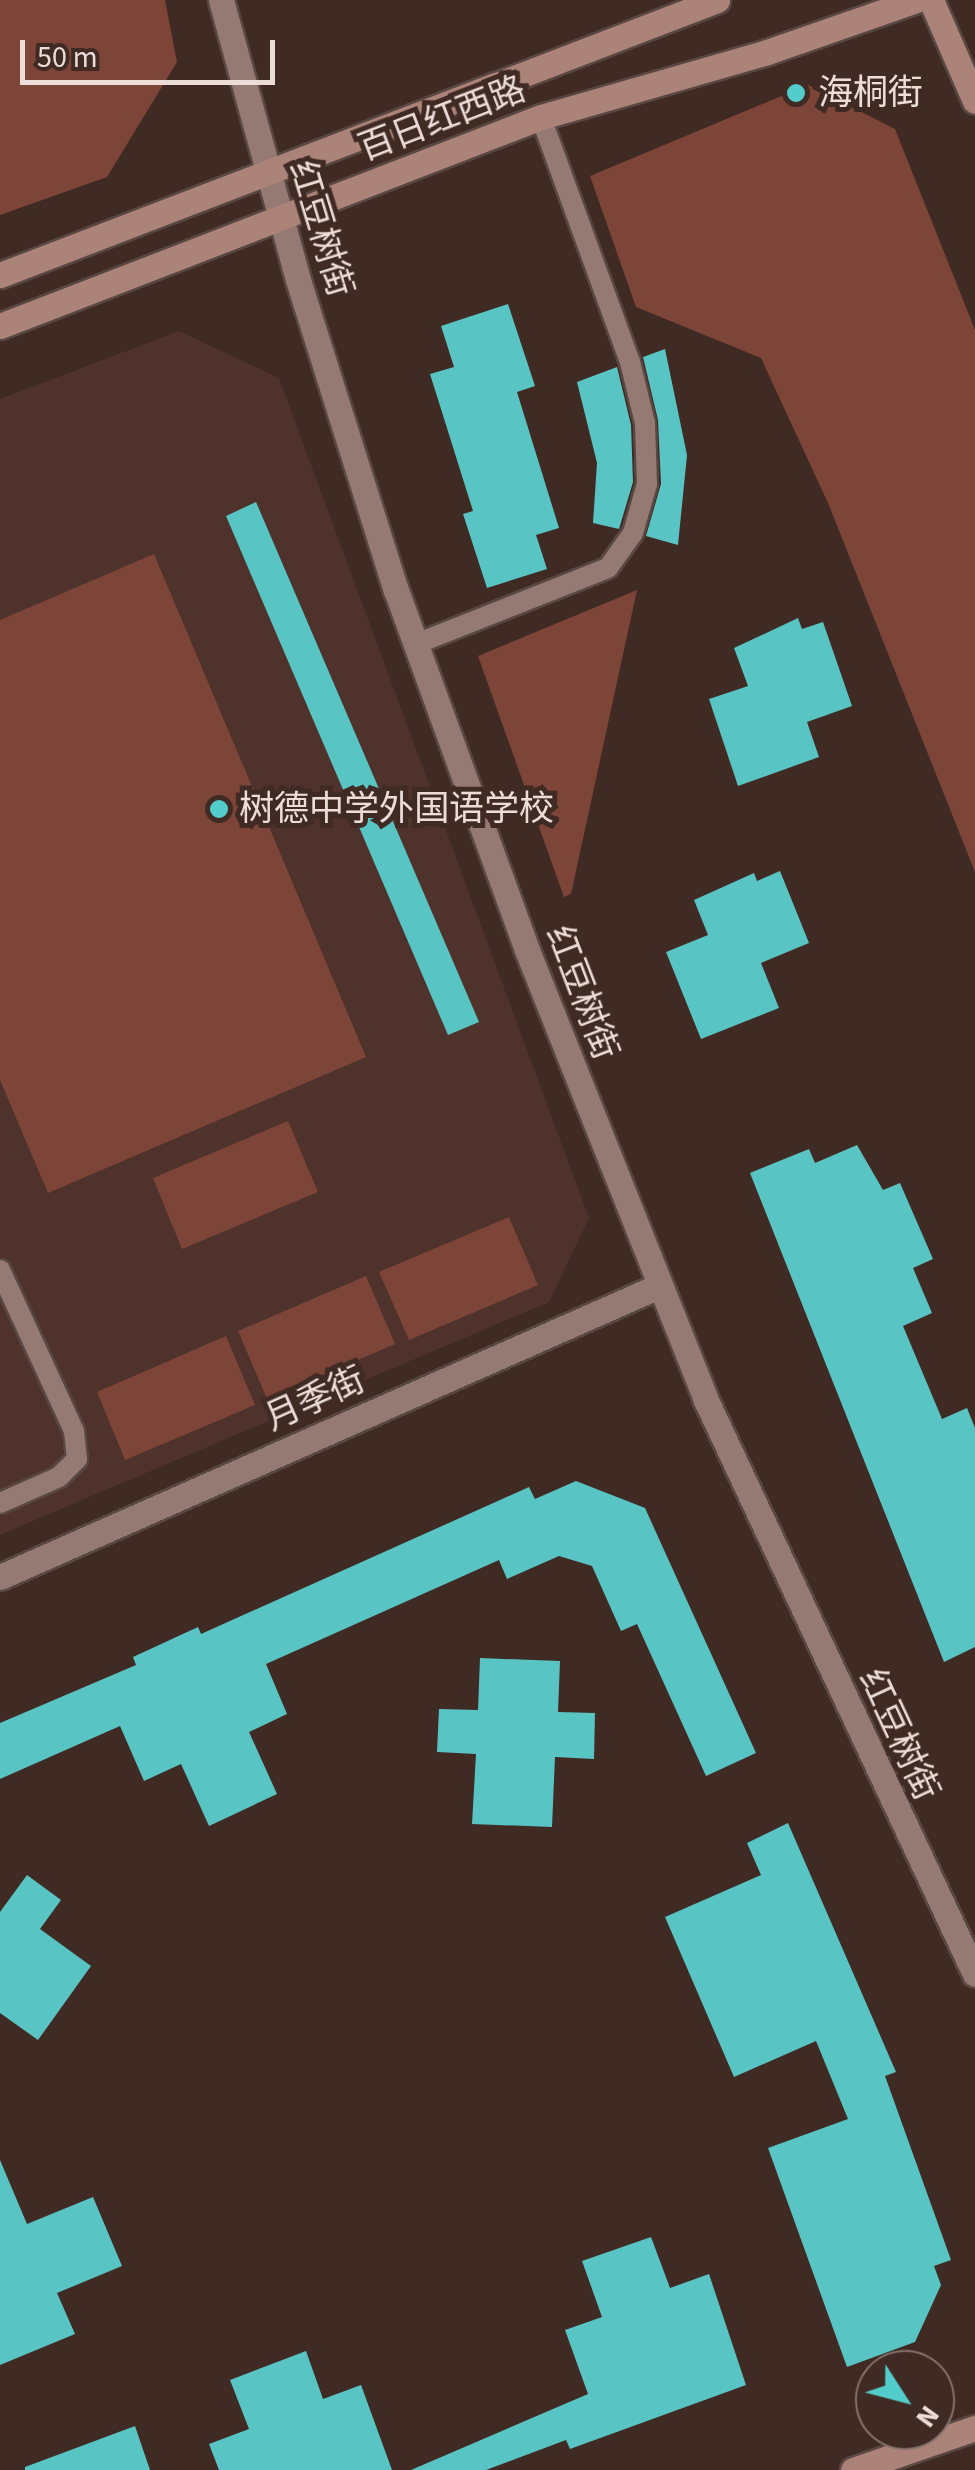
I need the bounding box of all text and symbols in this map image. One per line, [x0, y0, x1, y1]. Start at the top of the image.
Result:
scale bar [25, 20, 280, 82]
text: 50 m [37, 36, 98, 79]
street label: 百日红西路 [353, 68, 531, 170]
place label: 海桐街 [818, 72, 923, 114]
marker: 海桐街 [783, 80, 809, 106]
street label: 红豆树街 [280, 156, 362, 302]
place label: 树德中学外国语学校 [239, 788, 554, 830]
marker: 树德中学外国语学校 [208, 798, 230, 820]
street label: 红豆树街 [537, 920, 627, 1066]
street label: 月季街 [258, 1358, 372, 1440]
street label: 红豆树街 [850, 1663, 948, 1807]
north arrow [855, 2350, 955, 2450]
text: N [906, 2397, 949, 2436]

